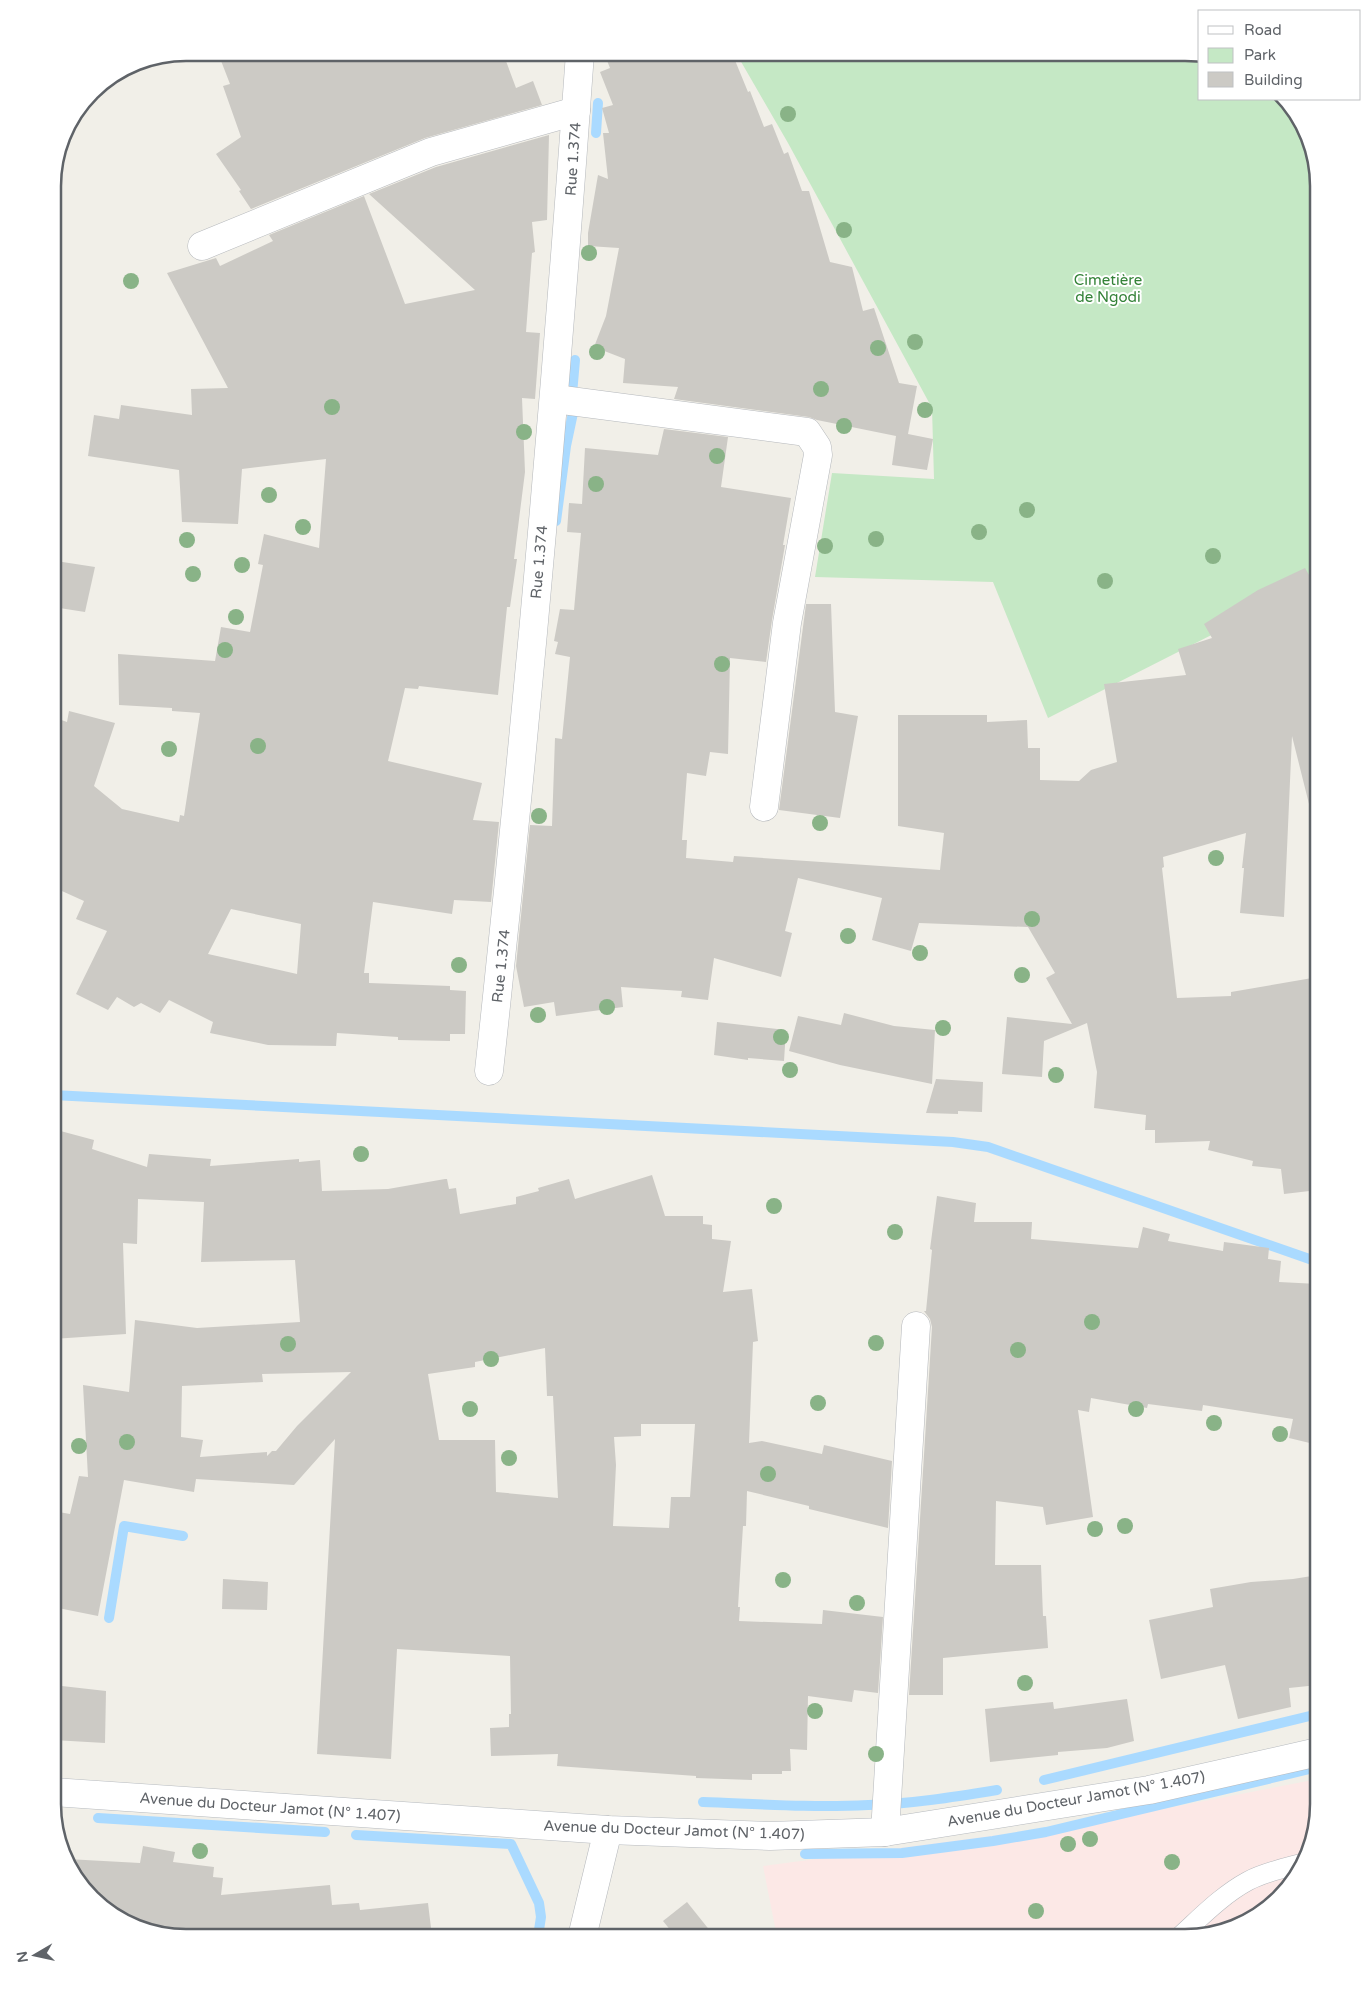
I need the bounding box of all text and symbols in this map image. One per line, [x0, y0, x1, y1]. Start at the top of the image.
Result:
legend [1198, 10, 1361, 100]
text: Road [1244, 21, 1282, 39]
text: Park [1244, 46, 1276, 64]
text: Building [1244, 71, 1303, 89]
street label: Rue 1.374 [561, 122, 585, 196]
park label: Cimetière de Ngodi [1074, 271, 1142, 306]
street label: Rue 1.374 [527, 524, 551, 600]
street label: Rue 1.374 [488, 928, 514, 1004]
street label: Avenue du Docteur Jamot (N° 1.407) [946, 1767, 1206, 1831]
street label: Avenue du Docteur Jamot (N° 1.407) [139, 1789, 401, 1825]
street label: Avenue du Docteur Jamot (N° 1.407) [543, 1816, 805, 1844]
north arrow [10, 1930, 60, 1980]
text: N [13, 1950, 32, 1964]

